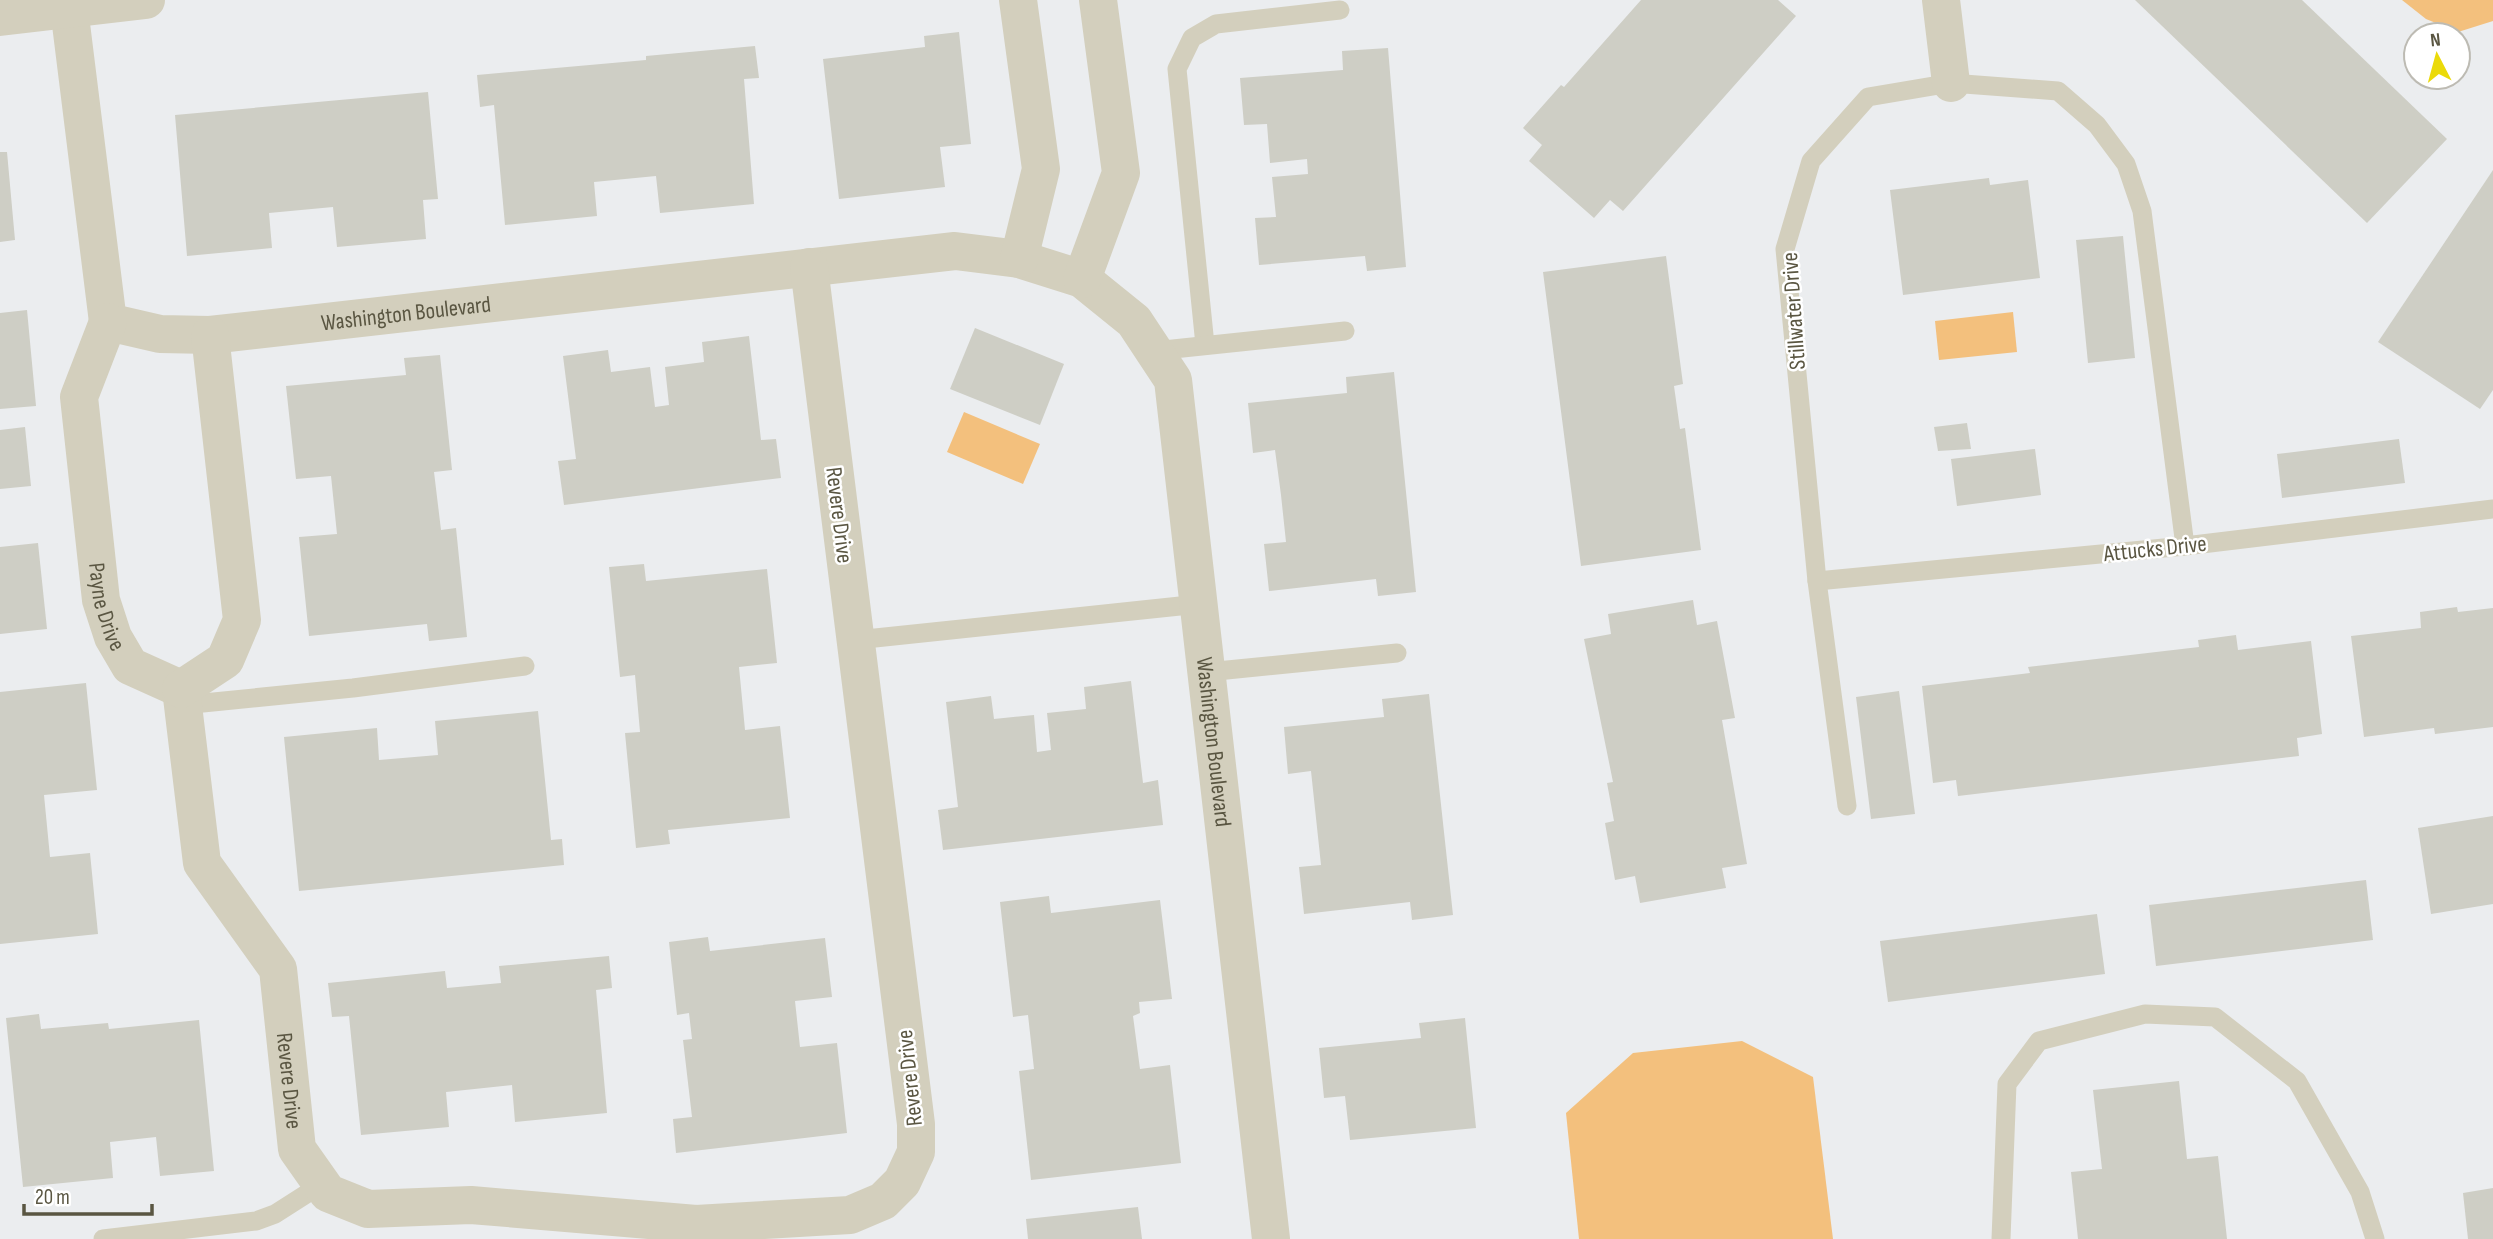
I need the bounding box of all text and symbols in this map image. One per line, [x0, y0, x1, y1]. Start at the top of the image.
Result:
north arrow [2402, 21, 2472, 91]
text: N [2429, 29, 2442, 53]
street label: Stillwater Drive [1776, 251, 1812, 371]
street label: Washington Boulevard [320, 290, 492, 337]
street label: Revere Drive [819, 465, 859, 565]
street label: Attucks Drive [2101, 530, 2208, 568]
street label: Payne Drive [82, 561, 131, 656]
street label: Washington Boulevard [1190, 656, 1237, 828]
street label: Revere Drive [891, 1028, 929, 1127]
street label: Revere Drive [270, 1031, 308, 1130]
scale bar [24, 1172, 152, 1216]
text: 20 m [35, 1185, 70, 1210]

